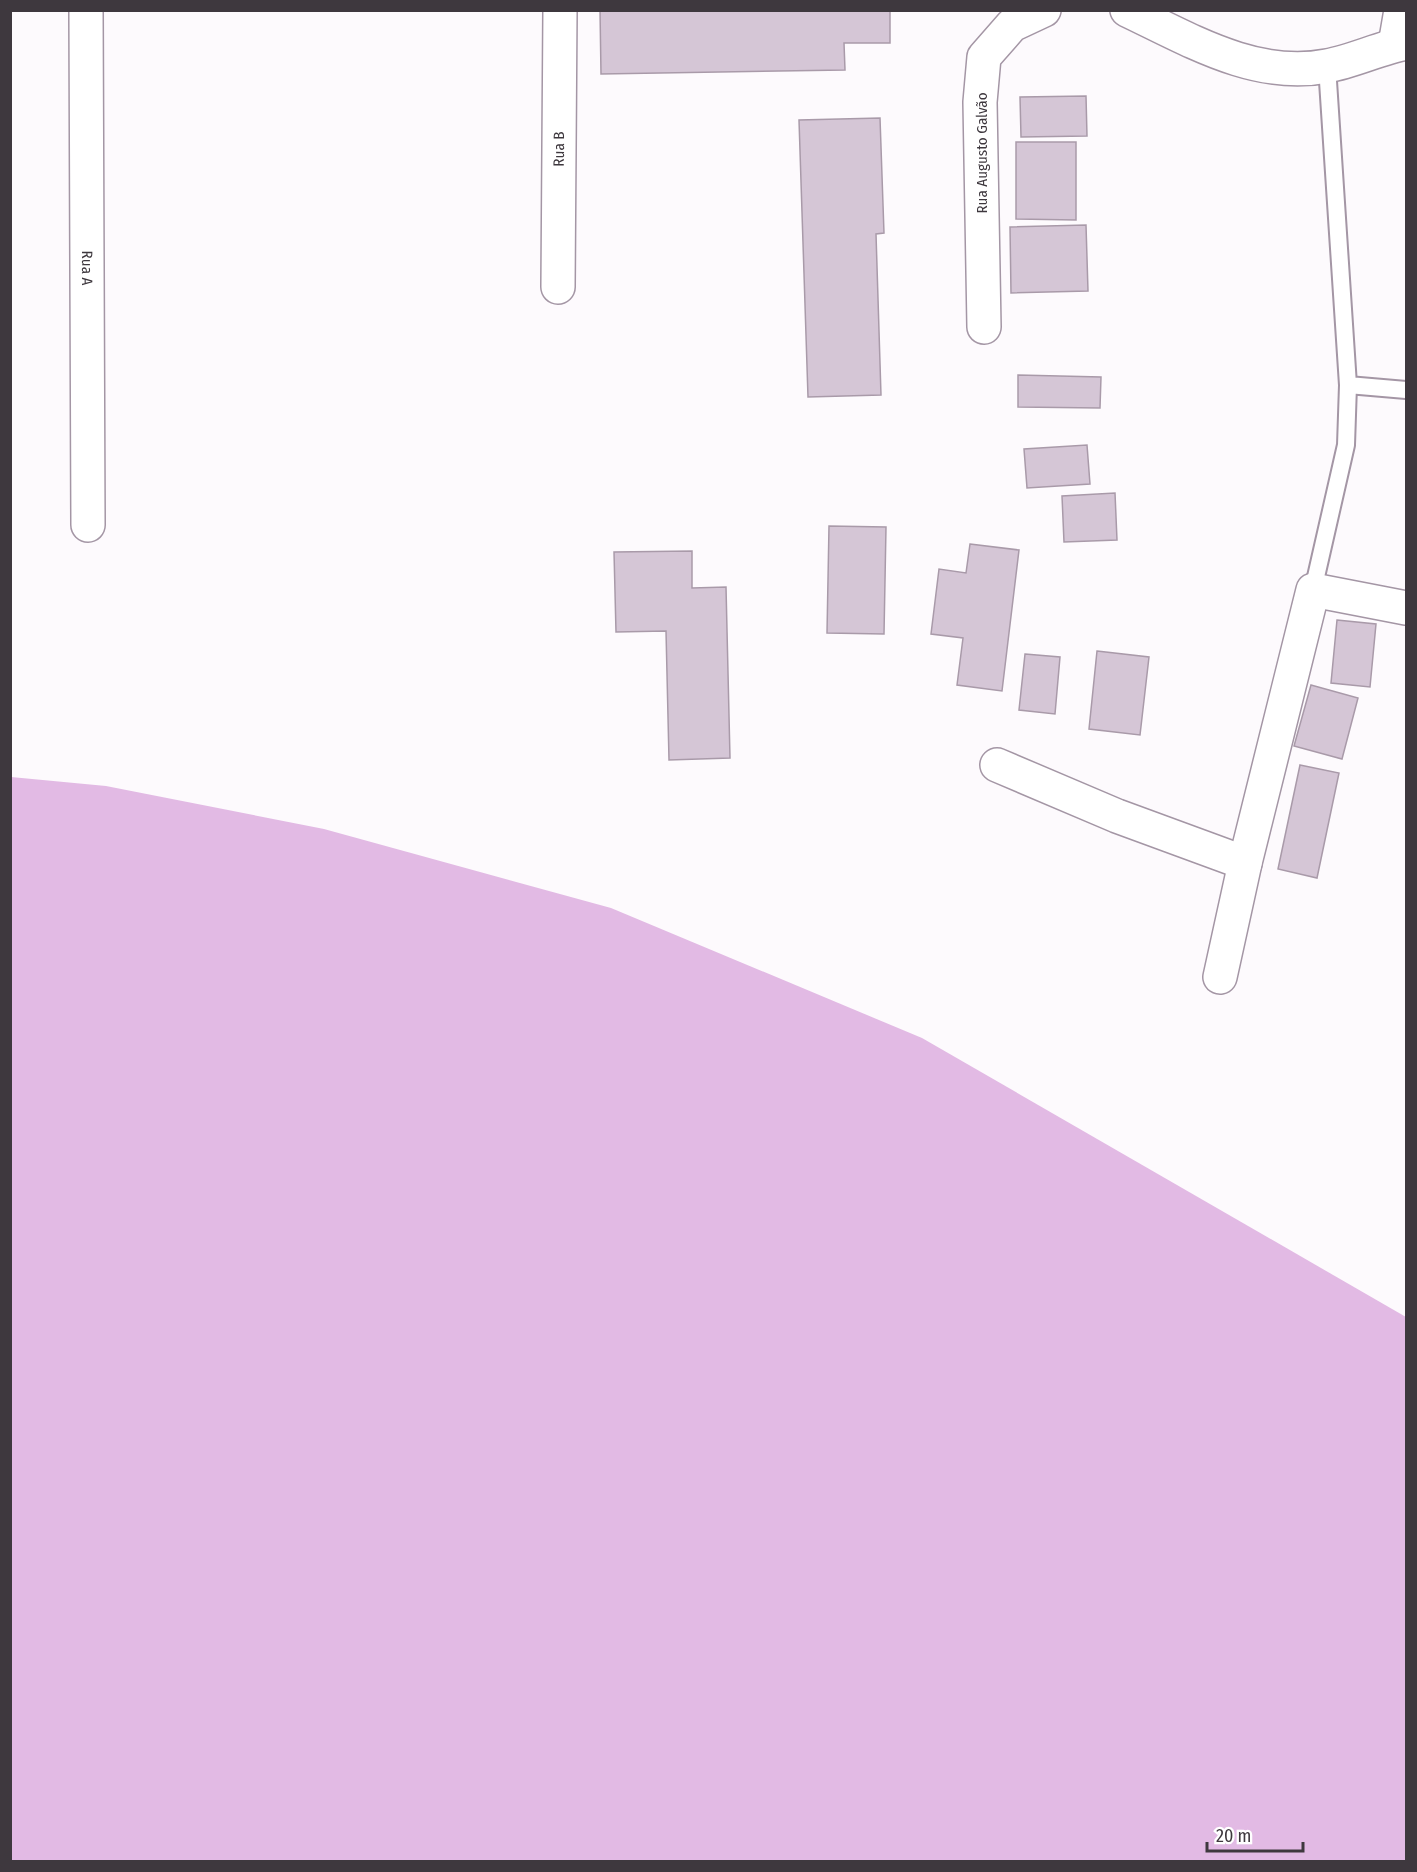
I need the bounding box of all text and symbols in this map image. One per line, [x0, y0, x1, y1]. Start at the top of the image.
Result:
street label: Rua Augusto Galvão [973, 92, 991, 214]
street label: Rua B [550, 131, 568, 167]
street label: Rua A [78, 251, 96, 286]
scale bar [1207, 1815, 1303, 1853]
text: 20 m [1216, 1825, 1251, 1847]

